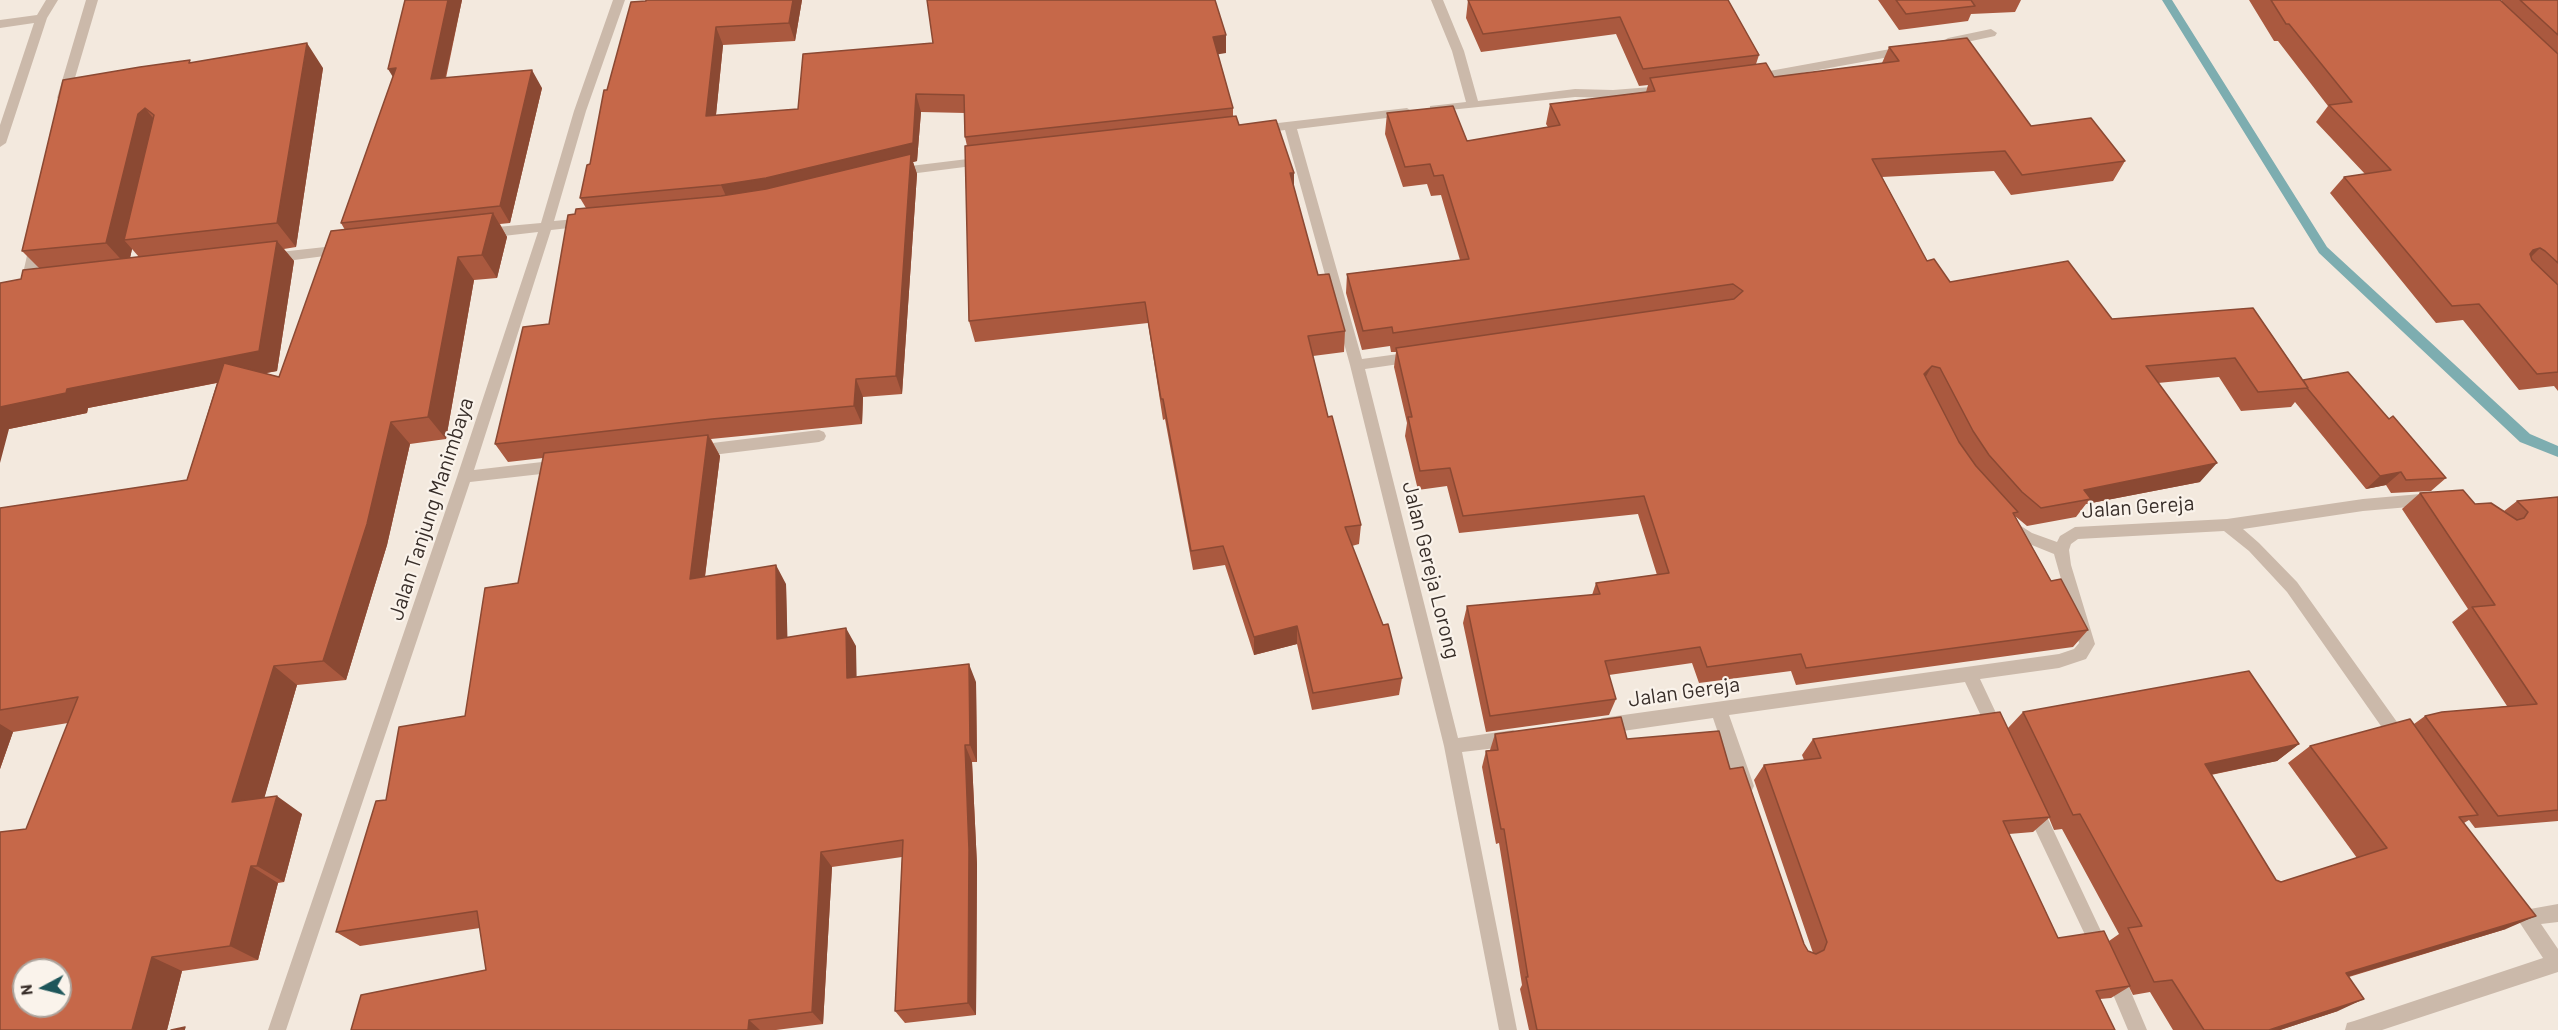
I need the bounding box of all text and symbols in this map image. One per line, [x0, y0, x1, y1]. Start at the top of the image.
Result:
street label: Jalan Tanjung Manimbaya [383, 394, 479, 624]
street label: Jalan Gereja Lorong [1397, 479, 1465, 661]
street label: Jalan Gereja [2081, 491, 2195, 523]
street label: Jalan Gereja [1627, 672, 1741, 712]
north arrow [12, 958, 72, 1018]
text: N [16, 984, 36, 996]

